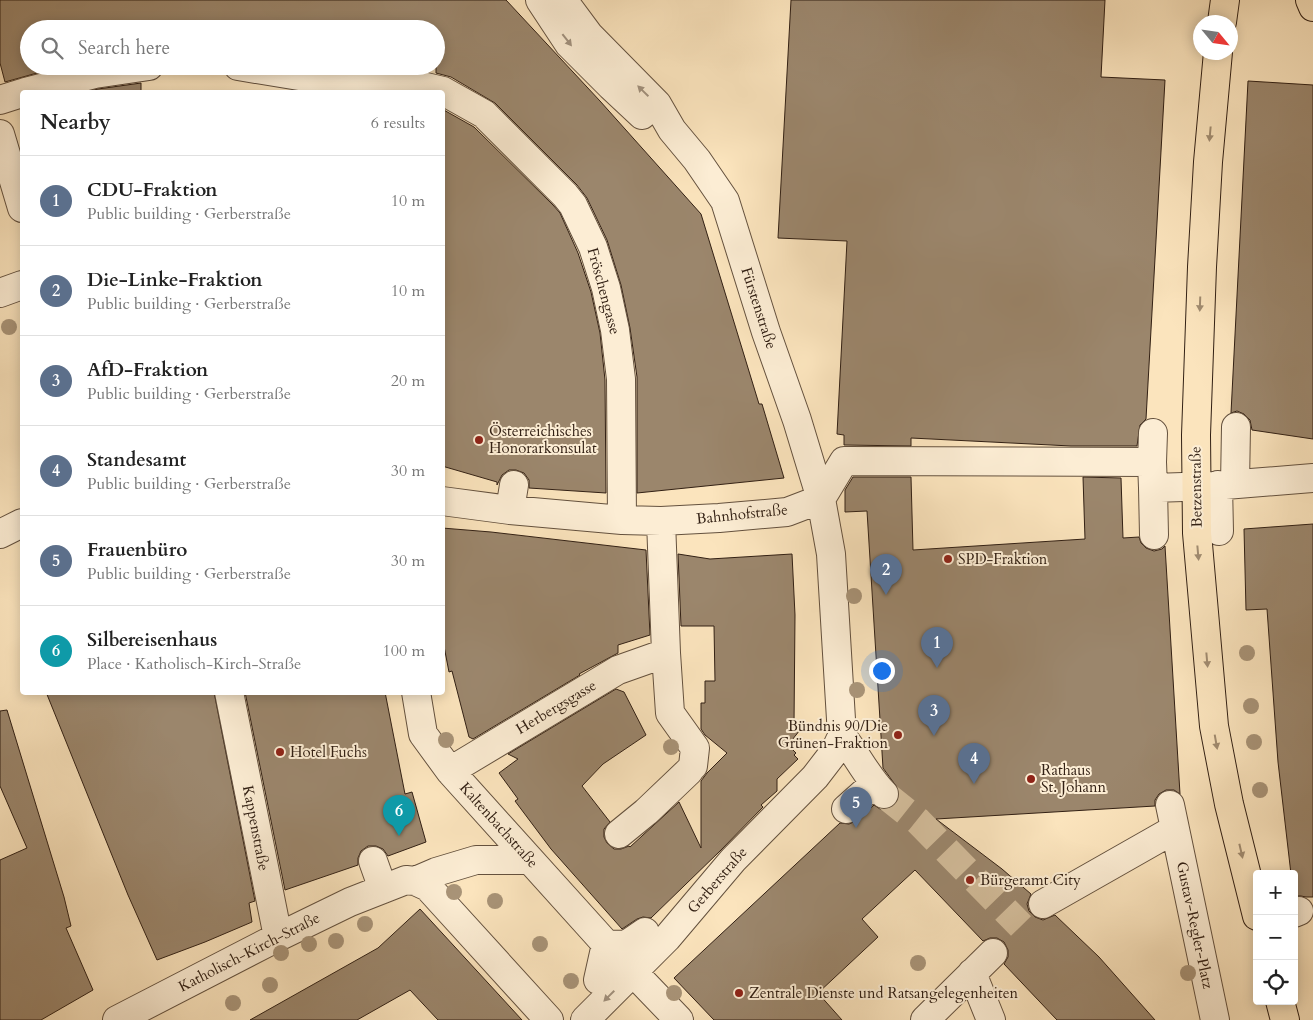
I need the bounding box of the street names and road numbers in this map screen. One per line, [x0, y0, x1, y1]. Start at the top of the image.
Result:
street label: Fröschengasse [583, 245, 625, 337]
street label: Fürstenstraße [736, 265, 782, 352]
street label: Betzenstraße [1185, 446, 1207, 528]
street label: Bahnhofstraße [695, 499, 789, 529]
street label: Herbergsgasse [512, 675, 600, 739]
street label: Kaltenbachstraße [455, 778, 543, 872]
street label: Kappenstraße [238, 784, 274, 873]
street label: Gerberstraße [683, 842, 752, 917]
street label: Gustav-Regler-Platz [1172, 860, 1218, 991]
street label: Katholisch-Kirch-Straße [175, 908, 323, 996]

